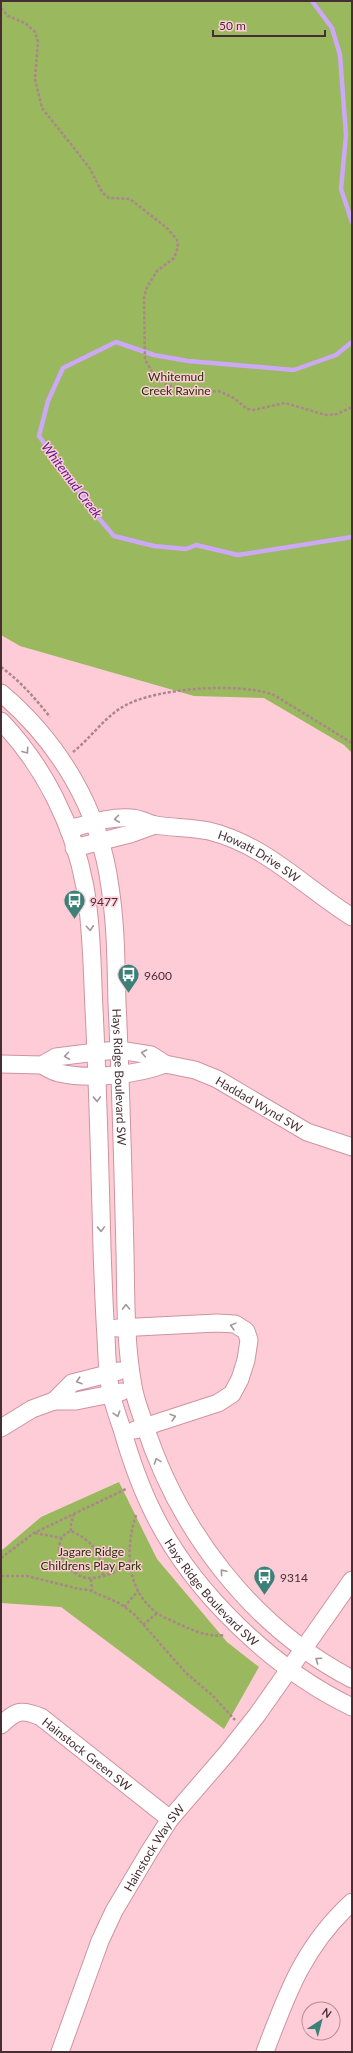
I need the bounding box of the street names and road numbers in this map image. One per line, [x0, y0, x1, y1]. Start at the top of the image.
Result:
street label: Howatt Drive SW [216, 826, 304, 885]
street label: Hays Ridge Boulevard SW [110, 1008, 130, 1146]
street label: Haddad Wynd SW [213, 1073, 306, 1135]
street label: Hays Ridge Boulevard SW [162, 1536, 263, 1649]
street label: Hainstock Green SW [40, 1714, 136, 1794]
street label: Hainstock Way SW [120, 1800, 188, 1894]

